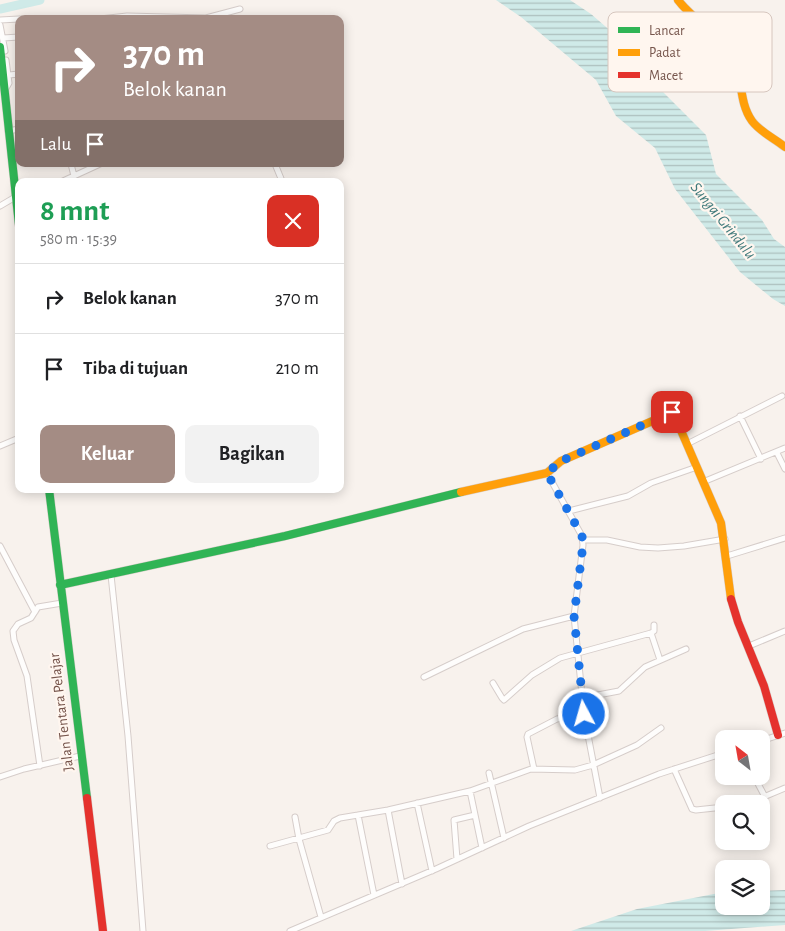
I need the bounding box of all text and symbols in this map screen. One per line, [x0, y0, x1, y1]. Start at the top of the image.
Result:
legend [608, 12, 772, 92]
text: Lancar [649, 24, 685, 38]
icon: right [40, 35, 105, 100]
text: 370 m [123, 37, 205, 72]
text: Padat [649, 46, 681, 60]
text: Macet [649, 69, 683, 83]
text: Belok kanan [123, 78, 227, 100]
icon: arrive [81, 130, 109, 158]
text: Lalu [40, 135, 71, 154]
water label: Sungai Grindulu [688, 179, 759, 262]
button: close [267, 195, 319, 247]
text: 8 mnt [40, 196, 109, 226]
text: 580 m · 15:39 [40, 231, 117, 247]
icon: right [40, 285, 68, 313]
text: Belok kanan [83, 289, 177, 308]
text: 370 m [275, 289, 319, 308]
icon: arrive [40, 355, 68, 383]
text: Tiba di tujuan [83, 359, 188, 378]
text: 210 m [275, 359, 319, 378]
pin [651, 391, 693, 433]
icon: arrive [658, 398, 686, 426]
button: Keluar [40, 425, 175, 483]
button: Bagikan [185, 425, 319, 483]
street label: Jalan Tentara Pelajar [47, 652, 76, 772]
position arrow [557, 687, 609, 739]
north arrow [715, 730, 770, 785]
map controls [715, 730, 770, 915]
button: search [715, 795, 770, 850]
button: layers [715, 860, 770, 915]

